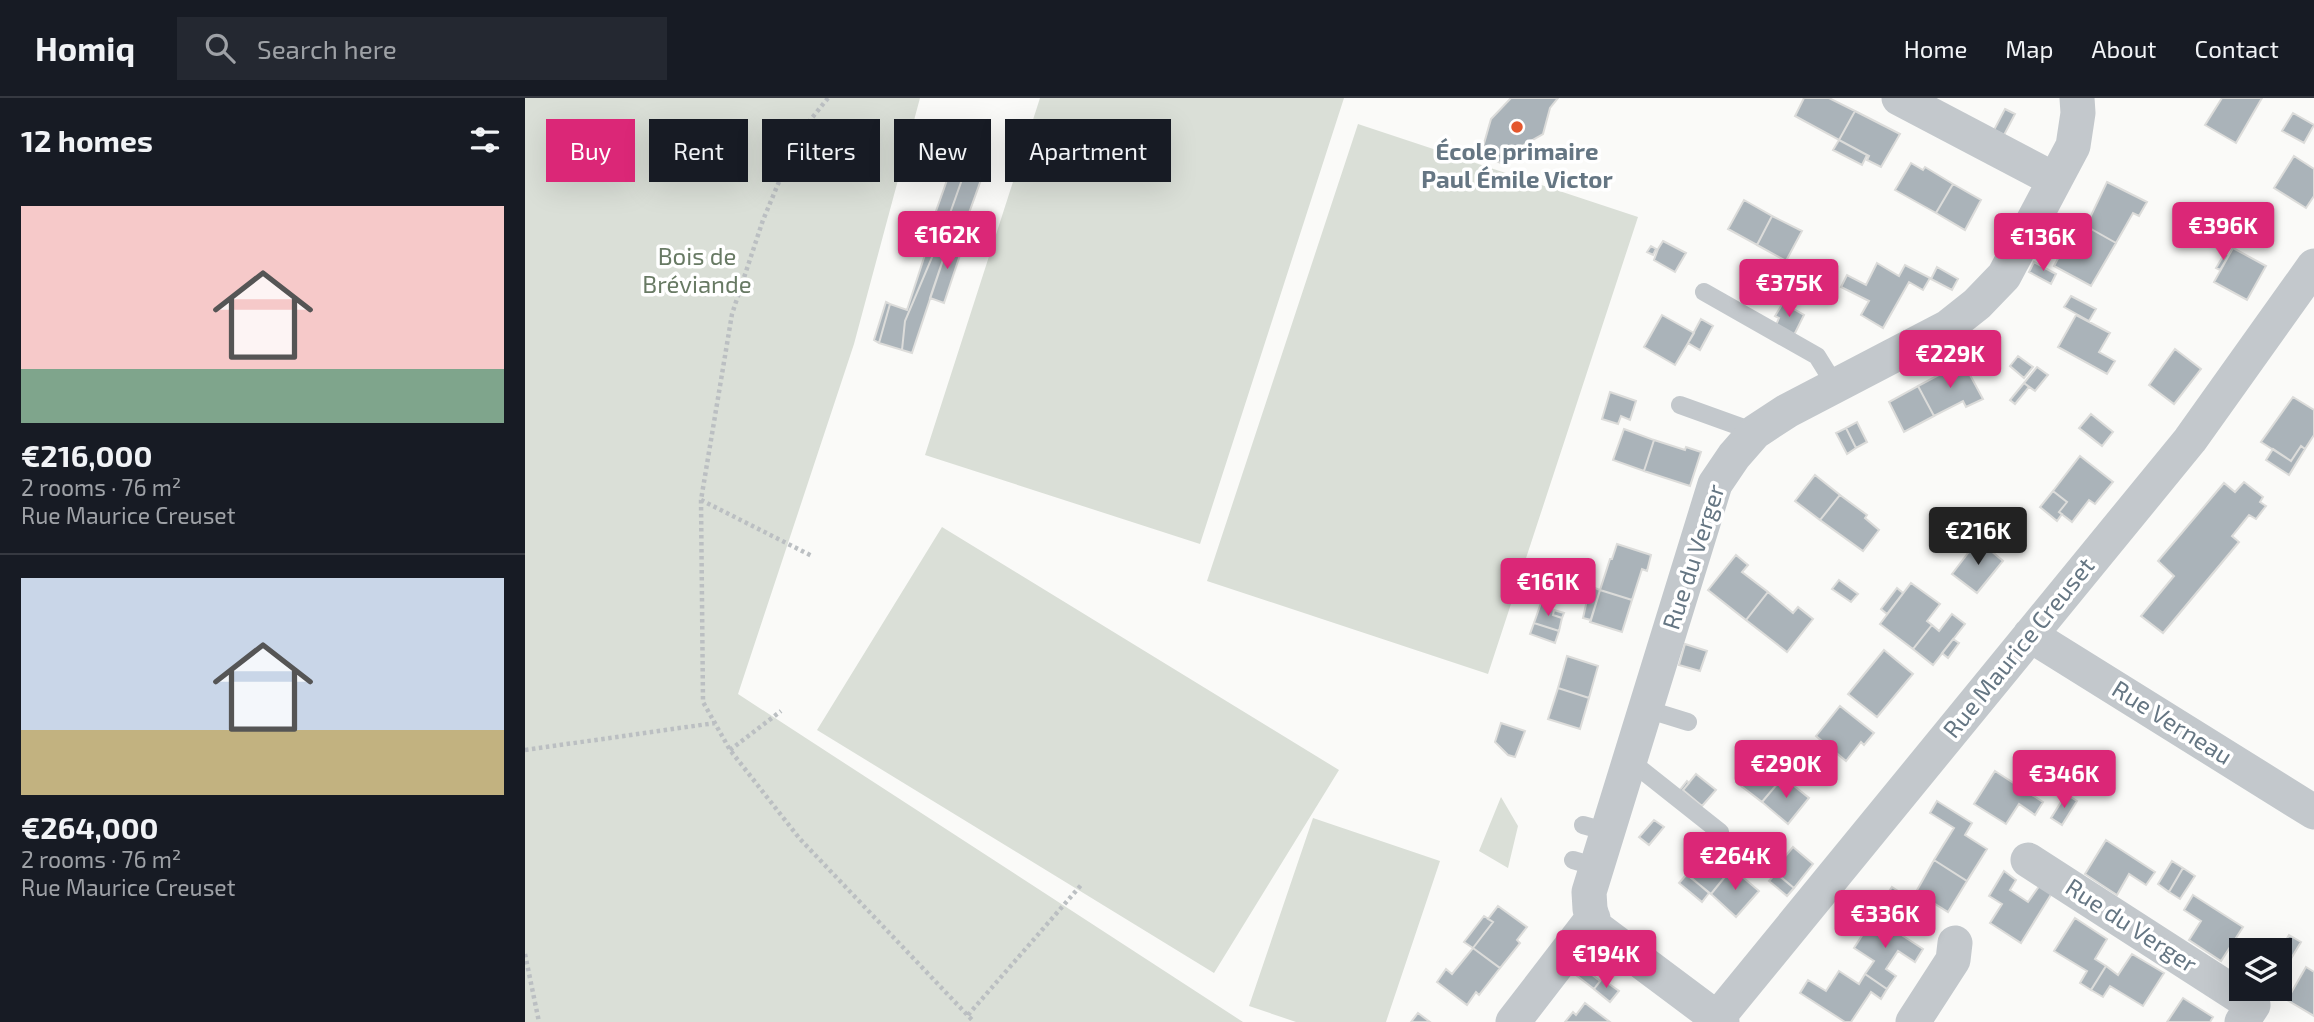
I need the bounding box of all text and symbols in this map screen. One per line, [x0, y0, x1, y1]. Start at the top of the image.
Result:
search box [177, 17, 667, 80]
text: Homiq [35, 28, 135, 68]
icon: search [201, 29, 239, 67]
text: Search here [257, 33, 397, 64]
text: Home [1904, 34, 1967, 63]
text: Map [2005, 34, 2053, 63]
text: About [2091, 34, 2157, 63]
text: Contact [2195, 34, 2279, 63]
chip: Buy [546, 119, 635, 182]
chip: Rent [649, 119, 748, 182]
chip: Filters [762, 119, 880, 182]
chip: New [894, 119, 991, 182]
chip: Apartment [1005, 119, 1171, 182]
marker: École primaire Paul Émile Victor [1509, 119, 1525, 135]
icon: filters [466, 121, 504, 159]
text: 12 homes [21, 122, 153, 158]
place label: École primaire Paul Émile Victor [1421, 136, 1613, 193]
pin: €396K [2174, 202, 2272, 262]
text: €396K [2188, 211, 2258, 239]
pin: €162K [898, 212, 996, 271]
pin: €136K [1994, 214, 2092, 273]
text: €162K [914, 220, 980, 248]
text: €136K [2010, 222, 2076, 250]
park label: Bois de Bréviande [642, 241, 752, 298]
icon: home [200, 252, 326, 378]
pin: €375K [1740, 260, 1838, 319]
text: €375K [1755, 268, 1823, 296]
pin: €229K [1901, 330, 1999, 390]
text: €229K [1915, 339, 1985, 367]
text: €216,000 [21, 437, 152, 473]
text: 2 rooms · 76 m² [21, 473, 181, 501]
street label: Rue du Verger [1655, 480, 1730, 633]
text: Rue Maurice Creuset [21, 501, 235, 529]
pin: €216K [1929, 508, 2027, 567]
text: €216K [1945, 516, 2011, 544]
street label: Rue Maurice Creuset [1936, 551, 2100, 743]
pin: €161K [1499, 559, 1597, 618]
text: €161K [1517, 567, 1579, 595]
icon: home [200, 624, 326, 750]
street label: Rue Verneau [2107, 673, 2238, 770]
pin: €290K [1737, 740, 1835, 800]
text: €290K [1751, 749, 1821, 777]
pin: €346K [2015, 750, 2113, 810]
text: €346K [2029, 759, 2099, 787]
text: €264,000 [21, 809, 159, 845]
pin: €264K [1686, 832, 1784, 892]
text: €264K [1700, 841, 1770, 869]
text: 2 rooms · 76 m² [21, 845, 181, 873]
street label: Rue du Verger [2061, 871, 2203, 978]
text: Rue Maurice Creuset [21, 873, 235, 901]
pin: €336K [1836, 890, 1934, 950]
text: €336K [1850, 899, 1920, 927]
pin: €194K [1557, 930, 1655, 990]
map controls [2229, 938, 2292, 1001]
button: layers [2229, 938, 2292, 1001]
text: €194K [1572, 939, 1640, 967]

